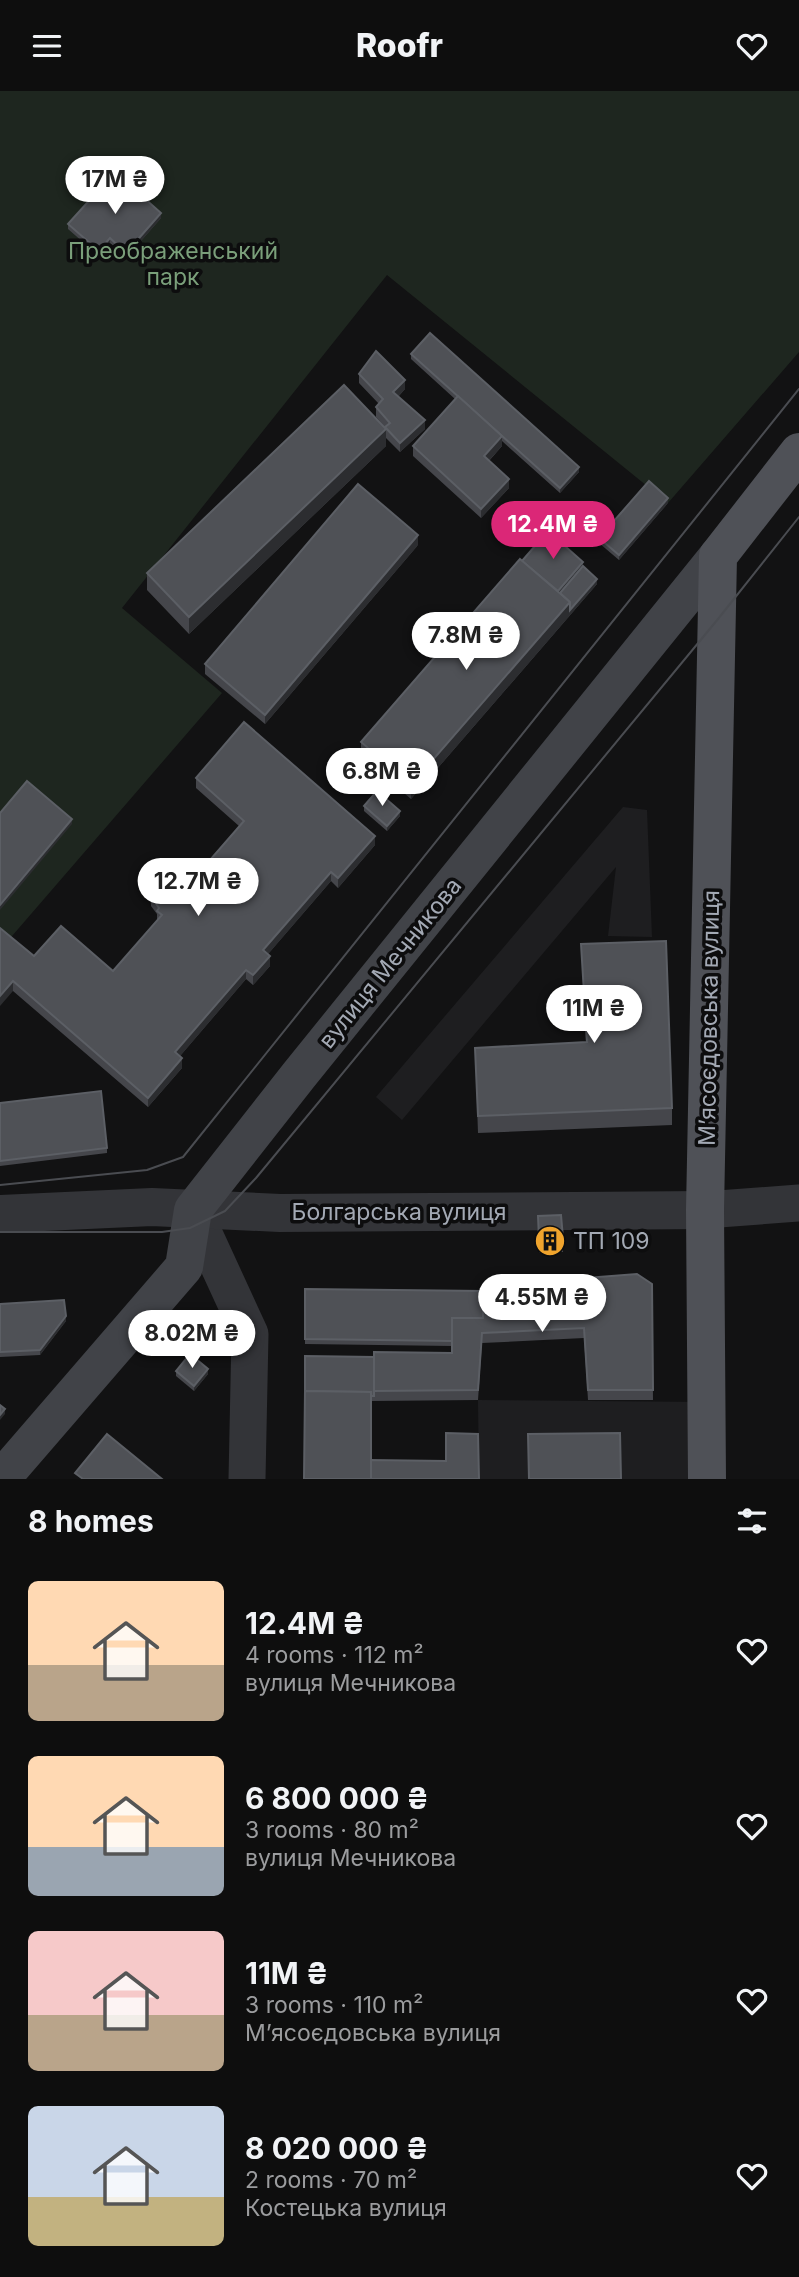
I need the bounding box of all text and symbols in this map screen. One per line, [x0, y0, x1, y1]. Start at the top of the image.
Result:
text: Roofr [356, 26, 443, 65]
icon: menu [28, 27, 66, 65]
icon: heart [733, 27, 771, 65]
pin: 17M ₴ [66, 157, 164, 216]
text: 17M ₴ [81, 165, 149, 193]
park label: Преображенський парк [68, 237, 278, 291]
pin: 12.4M ₴ [488, 501, 618, 561]
text: 12.4M ₴ [507, 510, 599, 538]
pin: 7.8M ₴ [409, 613, 523, 672]
text: 7.8M ₴ [428, 621, 504, 649]
pin: 6.8M ₴ [325, 749, 439, 808]
text: 6.8M ₴ [342, 757, 422, 785]
pin: 12.7M ₴ [133, 859, 263, 918]
text: 12.7M ₴ [154, 867, 242, 895]
street label: вулиця Мечникова [313, 872, 467, 1054]
street label: Мʼясоєдовська вулиця [693, 890, 725, 1146]
pin: 11M ₴ [545, 985, 643, 1045]
text: 11M ₴ [562, 994, 626, 1022]
street label: Болгарська вулиця [292, 1198, 506, 1226]
building icon: ТП 109 [533, 1224, 567, 1258]
place label: ТП 109 [573, 1227, 650, 1255]
pin: 4.55M ₴ [477, 1275, 607, 1334]
text: 4.55M ₴ [494, 1283, 590, 1311]
pin: 8.02M ₴ [127, 1311, 257, 1370]
text: 8.02M ₴ [144, 1319, 240, 1347]
icon: filters [733, 1502, 771, 1540]
text: 8 homes [28, 1503, 154, 1539]
text: 12.4M ₴ [245, 1605, 364, 1641]
icon: home [84, 1609, 168, 1693]
icon: heart [733, 1632, 771, 1670]
text: 4 rooms · 112 m² [245, 1641, 424, 1669]
text: вулиця Мечникова [245, 1669, 456, 1697]
text: 6 800 000 ₴ [245, 1780, 429, 1816]
icon: home [84, 1784, 168, 1868]
icon: heart [733, 1807, 771, 1845]
text: 3 rooms · 80 m² [245, 1816, 419, 1844]
text: вулиця Мечникова [245, 1844, 456, 1872]
text: 11M ₴ [245, 1955, 328, 1991]
icon: home [84, 1959, 168, 2043]
icon: heart [733, 1982, 771, 2020]
text: 3 rooms · 110 m² [245, 1991, 423, 2019]
text: Мʼясоєдовська вулиця [245, 2019, 501, 2047]
text: 8 020 000 ₴ [245, 2130, 428, 2166]
icon: home [84, 2134, 168, 2218]
icon: heart [733, 2157, 771, 2195]
text: 2 rooms · 70 m² [245, 2166, 417, 2194]
text: Костецька вулиця [245, 2194, 447, 2222]

